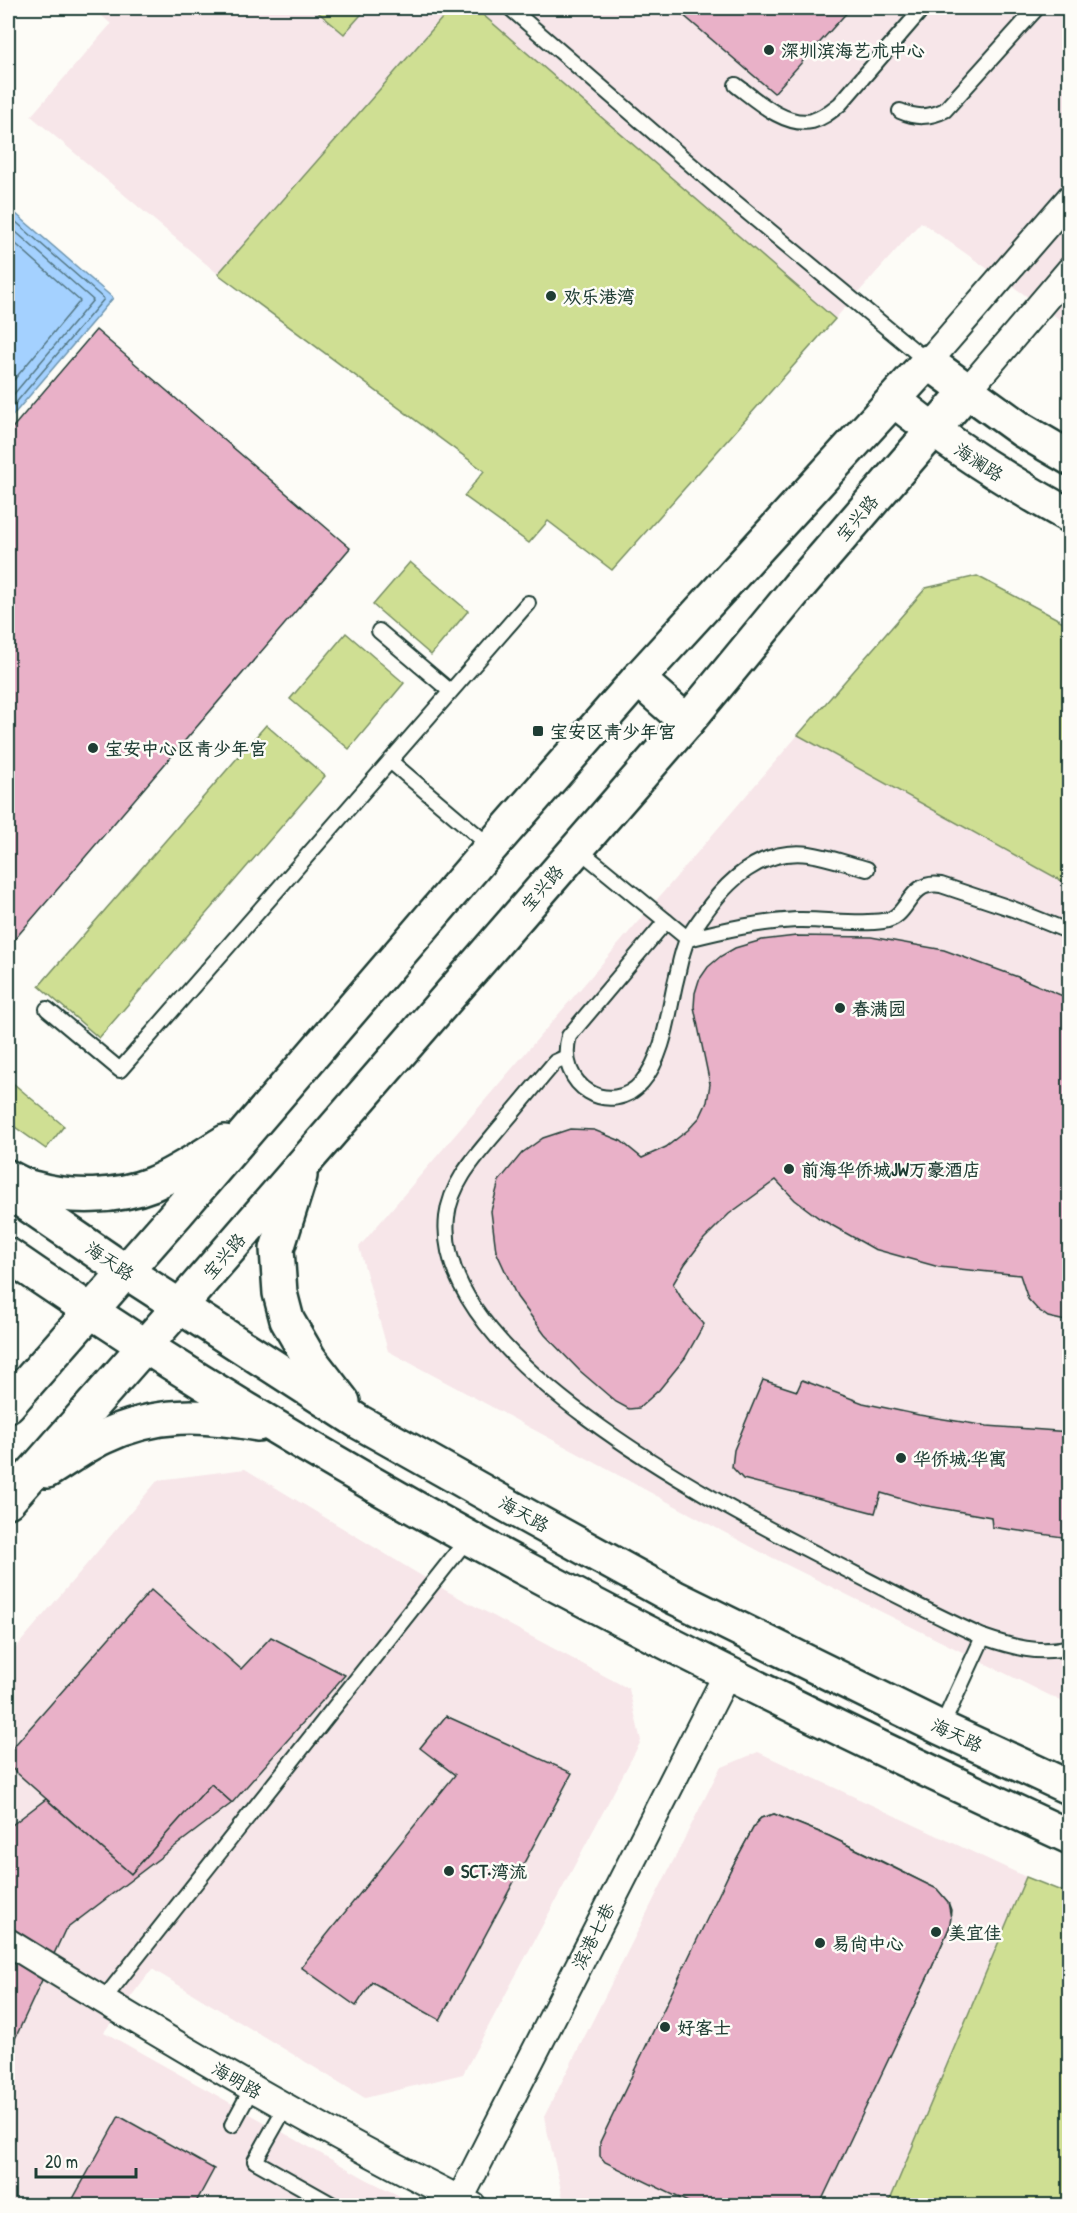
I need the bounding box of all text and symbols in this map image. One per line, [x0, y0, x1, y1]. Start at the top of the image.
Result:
place label: 深圳滨海艺术中心 [781, 38, 925, 63]
marker: 深圳滨海艺术中心 [762, 43, 776, 57]
place label: 欢乐港湾 [563, 284, 635, 309]
marker: 欢乐港湾 [544, 289, 558, 303]
street label: 海澜路 [950, 437, 1008, 487]
street label: 宝兴路 [830, 489, 884, 547]
place label: 宝安区青少年宫 [550, 719, 676, 744]
marker: 宝安区青少年宫 [531, 724, 545, 738]
place label: 宝安中心区青少年宫 [105, 736, 267, 761]
marker: 宝安中心区青少年宫 [86, 741, 100, 755]
street label: 宝兴路 [515, 859, 569, 917]
place label: 春满园 [852, 996, 906, 1021]
marker: 春满园 [833, 1001, 847, 1015]
place label: 前海华侨城JW万豪酒店 [801, 1157, 981, 1182]
marker: 前海华侨城JW万豪酒店 [782, 1162, 796, 1176]
street label: 宝兴路 [197, 1227, 251, 1285]
street label: 海天路 [81, 1236, 139, 1286]
place label: 华侨城·华寓 [913, 1446, 1007, 1471]
marker: 华侨城·华寓 [894, 1451, 908, 1465]
street label: 海天路 [494, 1490, 554, 1538]
street label: 海天路 [927, 1712, 987, 1758]
place label: SCT·湾流 [461, 1859, 527, 1884]
marker: SCT·湾流 [442, 1864, 456, 1878]
street label: 滨港七巷 [566, 1898, 620, 1974]
place label: 美宜佳 [948, 1920, 1002, 1945]
marker: 美宜佳 [929, 1925, 943, 1939]
place label: 易尚中心 [832, 1931, 904, 1956]
marker: 易尚中心 [813, 1936, 827, 1950]
place label: 好客士 [677, 2015, 731, 2040]
marker: 好客士 [658, 2020, 672, 2034]
street label: 海明路 [207, 2056, 267, 2104]
scale bar [36, 2141, 136, 2179]
text: 20 m [45, 2149, 78, 2174]

